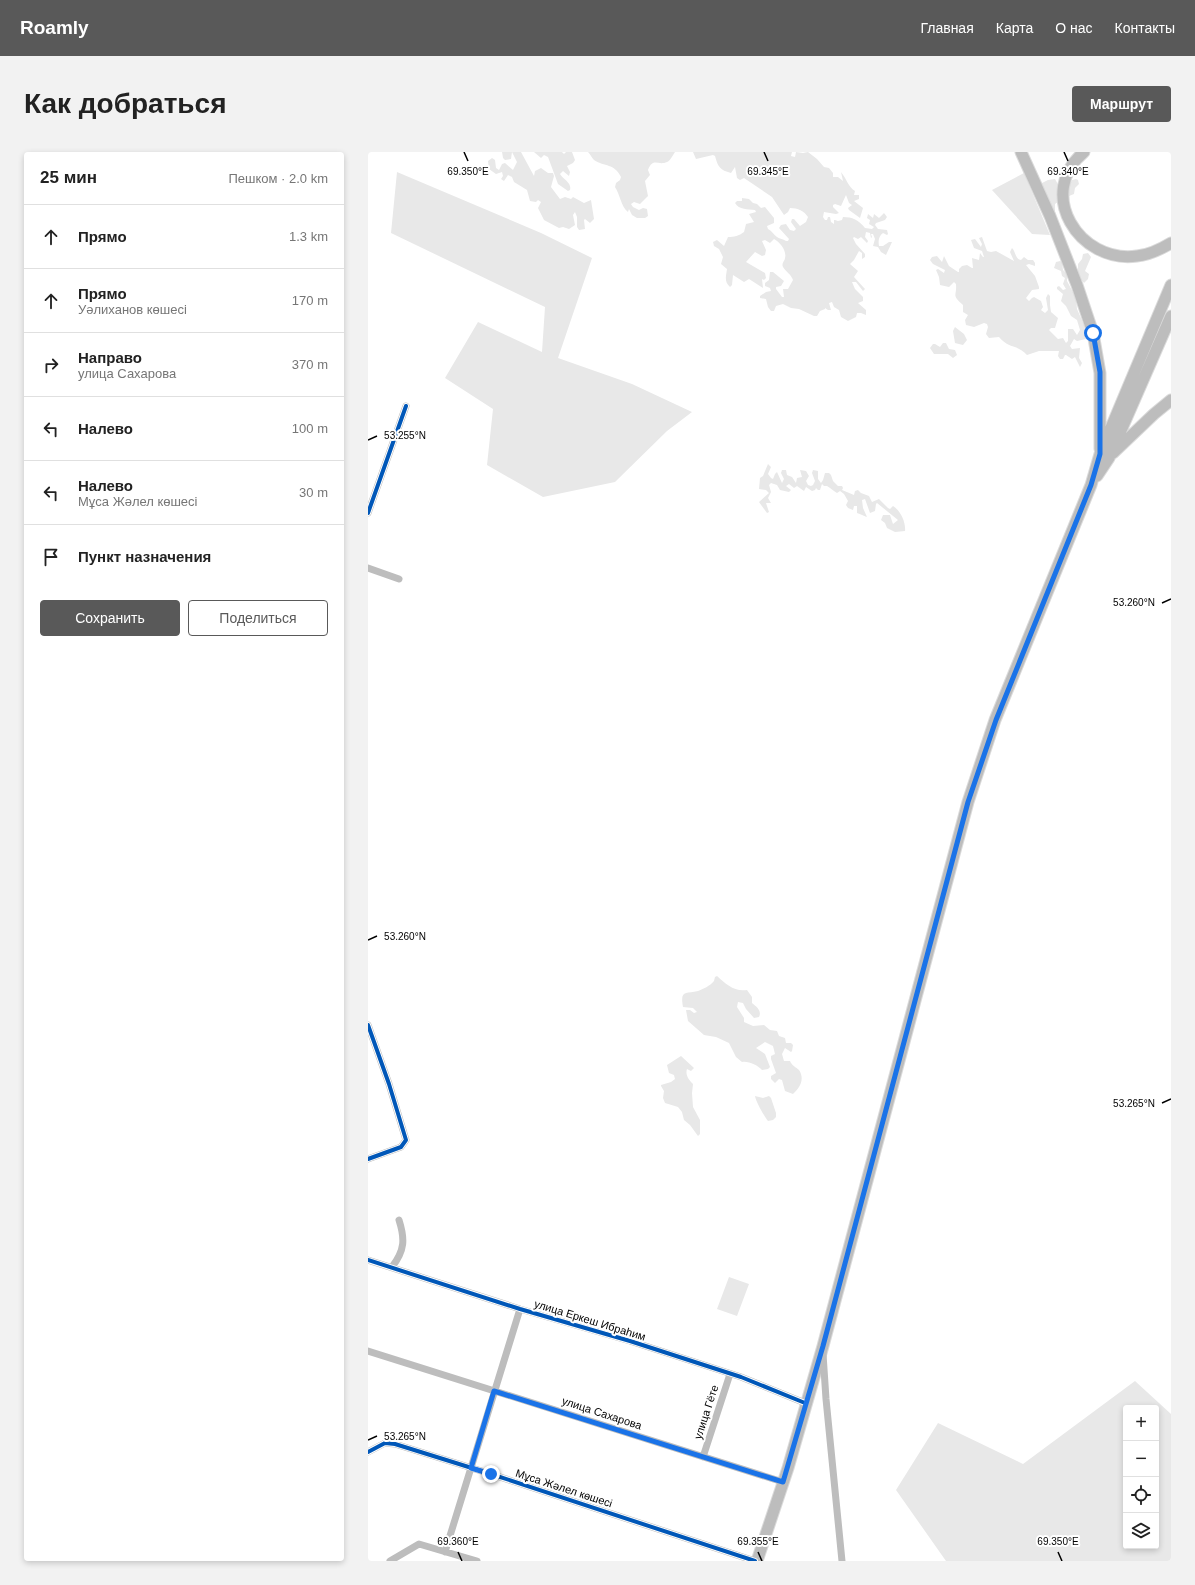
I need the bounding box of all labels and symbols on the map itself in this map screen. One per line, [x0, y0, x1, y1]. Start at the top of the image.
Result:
text: 69.350°E [447, 166, 489, 177]
text: 69.345°E [747, 166, 789, 177]
text: 69.340°E [1047, 166, 1089, 177]
route start [1084, 324, 1102, 342]
text: 53.255°N [384, 430, 426, 441]
text: 53.260°N [1113, 597, 1155, 608]
text: 53.260°N [384, 931, 426, 942]
text: 53.265°N [1113, 1098, 1155, 1109]
street label: улица Еркеш Ибраһим [533, 1297, 647, 1343]
street label: улица Гёте [692, 1383, 720, 1441]
street label: улица Сахарова [561, 1394, 644, 1432]
text: 53.265°N [384, 1431, 426, 1442]
route end [482, 1465, 500, 1483]
street label: Мұса Жәлел көшесі [514, 1467, 614, 1509]
text: 69.360°E [437, 1536, 479, 1547]
text: 69.355°E [737, 1536, 779, 1547]
text: 69.350°E [1037, 1536, 1079, 1547]

